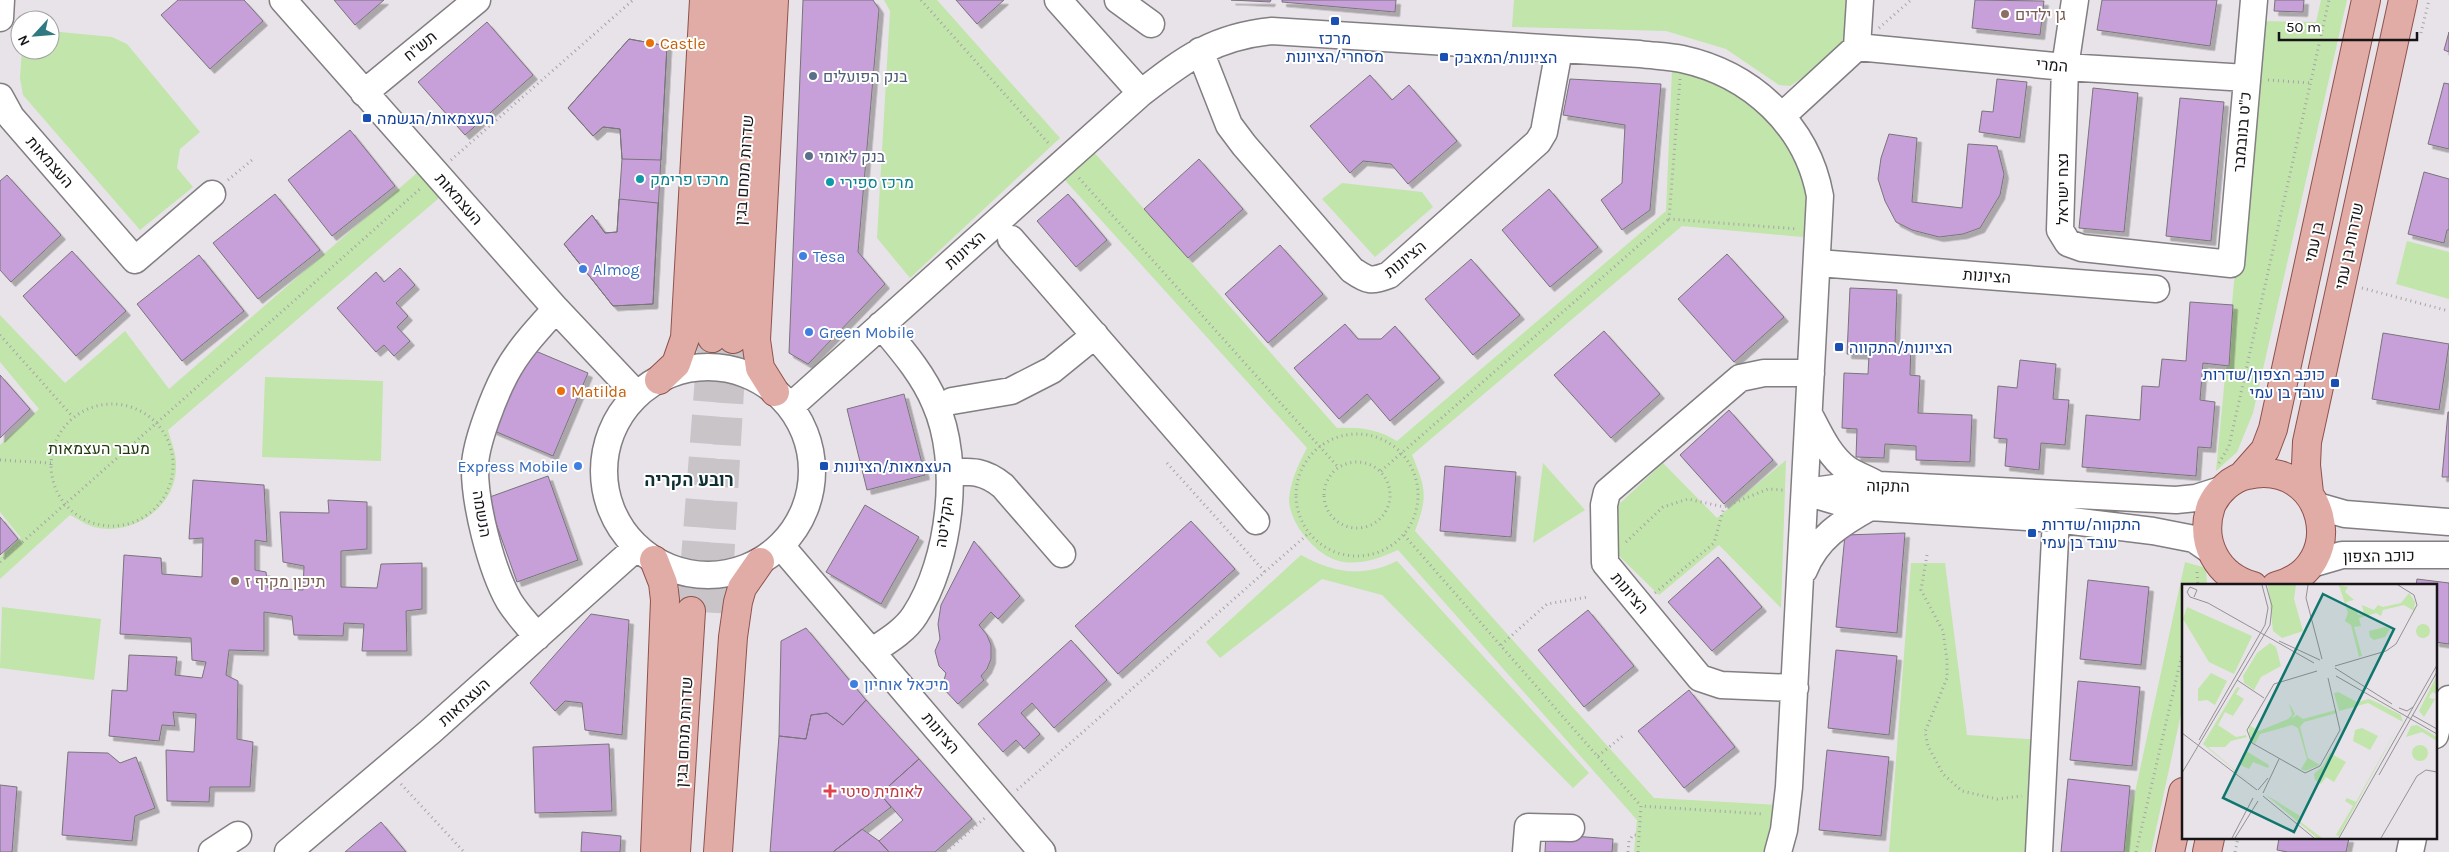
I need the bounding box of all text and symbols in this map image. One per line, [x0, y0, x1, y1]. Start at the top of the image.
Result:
place label: גן ילדים [2015, 5, 2066, 24]
marker: גן ילדים [1999, 8, 2011, 20]
north arrow [10, 10, 60, 60]
scale bar [2279, 10, 2416, 42]
marker: מרכז מסחרי/הציונות [1329, 15, 1341, 27]
text: 50 m [2286, 18, 2321, 36]
street label: תש"ח [400, 27, 440, 65]
place label: מרכז מסחרי/הציונות [1286, 29, 1384, 66]
text: N [14, 32, 34, 49]
place label: Castle [660, 34, 706, 53]
marker: Castle [644, 37, 656, 49]
place label: הציונות/המאבק [1454, 48, 1557, 67]
marker: הציונות/המאבק [1438, 51, 1450, 63]
street label: המרי [2035, 54, 2069, 76]
place label: בנק הפועלים [823, 67, 908, 86]
marker: בנק הפועלים [807, 70, 819, 82]
street label: כ"ט בנובמבר [2229, 91, 2255, 173]
place label: העצמאות/הגשמה [377, 109, 494, 128]
marker: העצמאות/הגשמה [361, 112, 373, 124]
street label: שדרות מנחם בגין [731, 114, 757, 226]
street label: העצמאות [22, 132, 78, 192]
place label: בנק לאומי [819, 147, 886, 166]
marker: בנק לאומי [803, 150, 815, 162]
street label: נצח ישראל [2053, 153, 2072, 225]
street label: העצמאות [431, 169, 487, 229]
place label: מרכז פרימק [650, 170, 729, 189]
marker: מרכז פרימק [634, 173, 646, 185]
place label: מרכז ספירי [840, 173, 914, 192]
marker: מרכז ספירי [824, 176, 836, 188]
street label: שדרות בן עמי [2331, 201, 2367, 291]
street label: בן עמי [2300, 219, 2328, 264]
street label: הציונות [941, 227, 989, 273]
street label: הציונות [1380, 236, 1430, 282]
place label: Tesa [813, 247, 845, 266]
marker: Tesa [797, 250, 809, 262]
place label: Almog [593, 260, 639, 279]
marker: Almog [577, 263, 589, 275]
street label: הציונות [1962, 265, 2012, 287]
place label: Green Mobile [819, 323, 914, 342]
marker: Green Mobile [803, 326, 815, 338]
place label: הציונות/התקווה [1849, 338, 1952, 357]
marker: הציונות/התקווה [1833, 341, 1845, 353]
place label: כוכב הצפון/שדרות עובד בן עמי [2203, 365, 2325, 402]
marker: כוכב הצפון/שדרות עובד בן עמי [2329, 377, 2341, 389]
place label: Matilda [571, 382, 627, 401]
marker: Matilda [555, 385, 567, 397]
park label: מעבר העצמאות [48, 439, 150, 458]
place label: Express Mobile [458, 457, 568, 476]
place label: העצמאות/הציונות [834, 457, 952, 476]
marker: Express Mobile [572, 460, 584, 472]
marker: העצמאות/הציונות [818, 460, 830, 472]
district label: רובע הקריה [644, 469, 734, 491]
street label: התקוה [1866, 476, 1910, 496]
street label: הנשמה [469, 489, 495, 539]
street label: הקליטה [931, 495, 957, 549]
place label: התקווה/שדרות עובד בן עמי [2042, 515, 2141, 552]
marker: התקווה/שדרות עובד בן עמי [2026, 527, 2038, 539]
street label: כוכב הצפון [2343, 546, 2415, 566]
street label: הציונות [1607, 568, 1653, 618]
place label: תיכון מקיף ז [245, 572, 325, 591]
marker: תיכון מקיף ז [229, 575, 241, 587]
inset map [2182, 584, 2436, 840]
street label: העצמאות [434, 674, 494, 730]
place label: מיכאל אוחיון [864, 675, 949, 694]
street label: שדרות מנחם בגין [672, 676, 696, 788]
marker: מיכאל אוחיון [848, 678, 860, 690]
street label: הציונות [918, 708, 964, 758]
place label: לאומית סיטי [841, 782, 923, 801]
marker: לאומית סיטי [823, 784, 837, 798]

